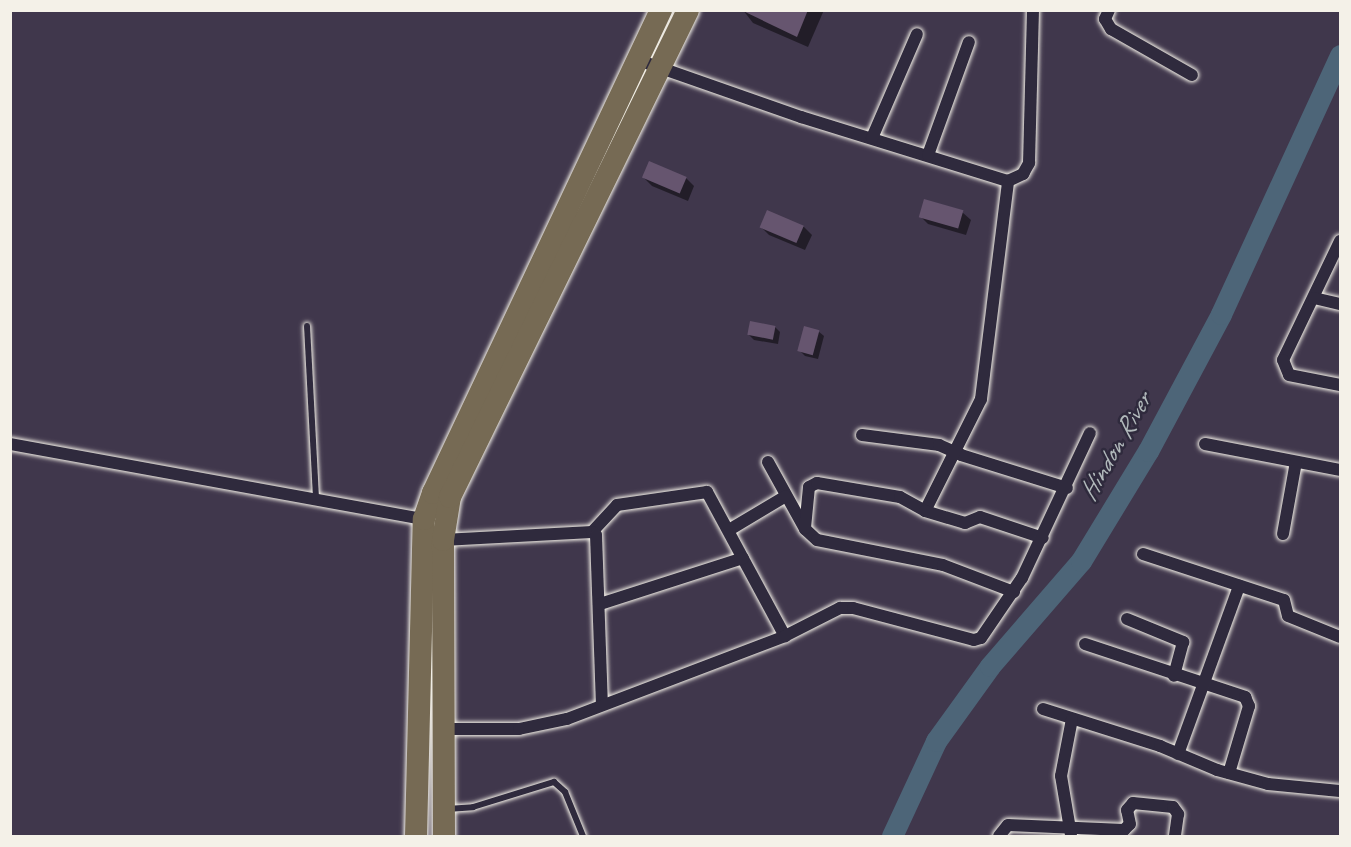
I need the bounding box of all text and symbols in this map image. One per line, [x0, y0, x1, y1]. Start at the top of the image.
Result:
water label: Hindon River [1071, 387, 1159, 507]

